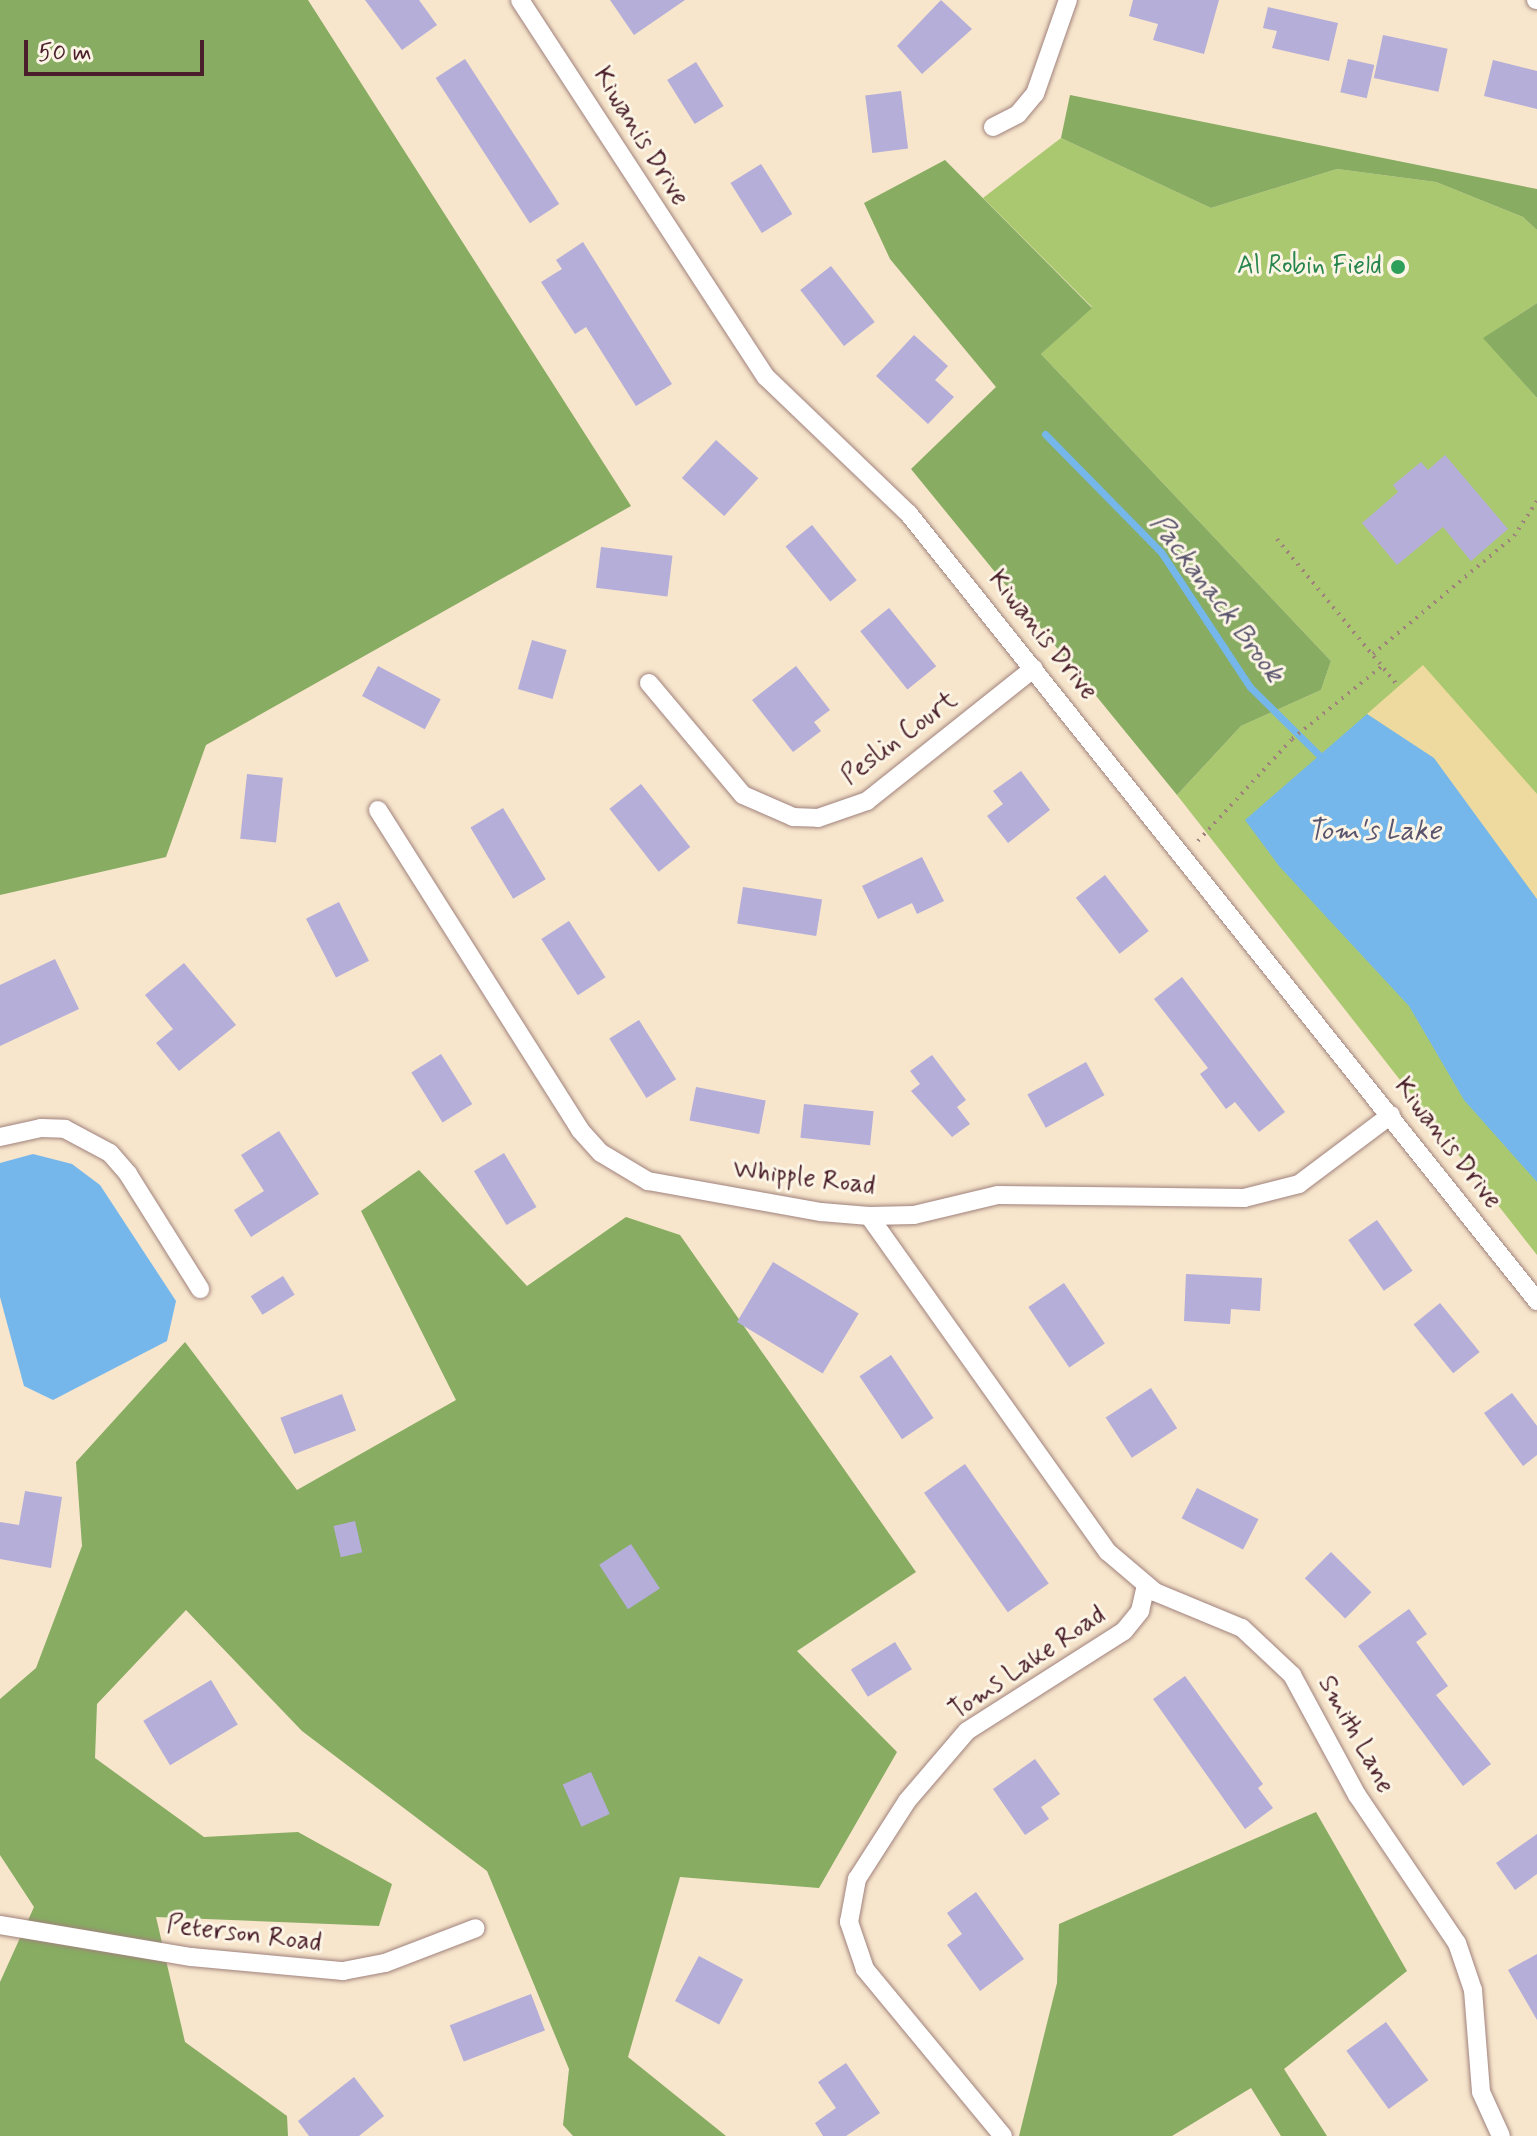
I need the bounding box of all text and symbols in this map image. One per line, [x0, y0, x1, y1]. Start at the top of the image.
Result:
scale bar [28, 24, 208, 74]
text: 50 m [38, 38, 92, 69]
street label: Kiwanis Drive [586, 63, 694, 211]
place label: Al Robin Field [1226, 251, 1382, 283]
marker: Al Robin Field [1389, 258, 1407, 276]
water label: Packanack Brook [1142, 508, 1290, 690]
street label: Kiwanis Drive [981, 566, 1103, 706]
street label: Peslin Court [837, 686, 963, 792]
water label: Tom's Lake [1305, 815, 1443, 849]
street label: Kiwanis Drive [1387, 1073, 1507, 1215]
street label: Whipple Road [732, 1155, 876, 1203]
street label: Toms Lake Road [944, 1601, 1112, 1727]
street label: Smith Lane [1310, 1671, 1400, 1799]
street label: Peterson Road [166, 1910, 322, 1960]

